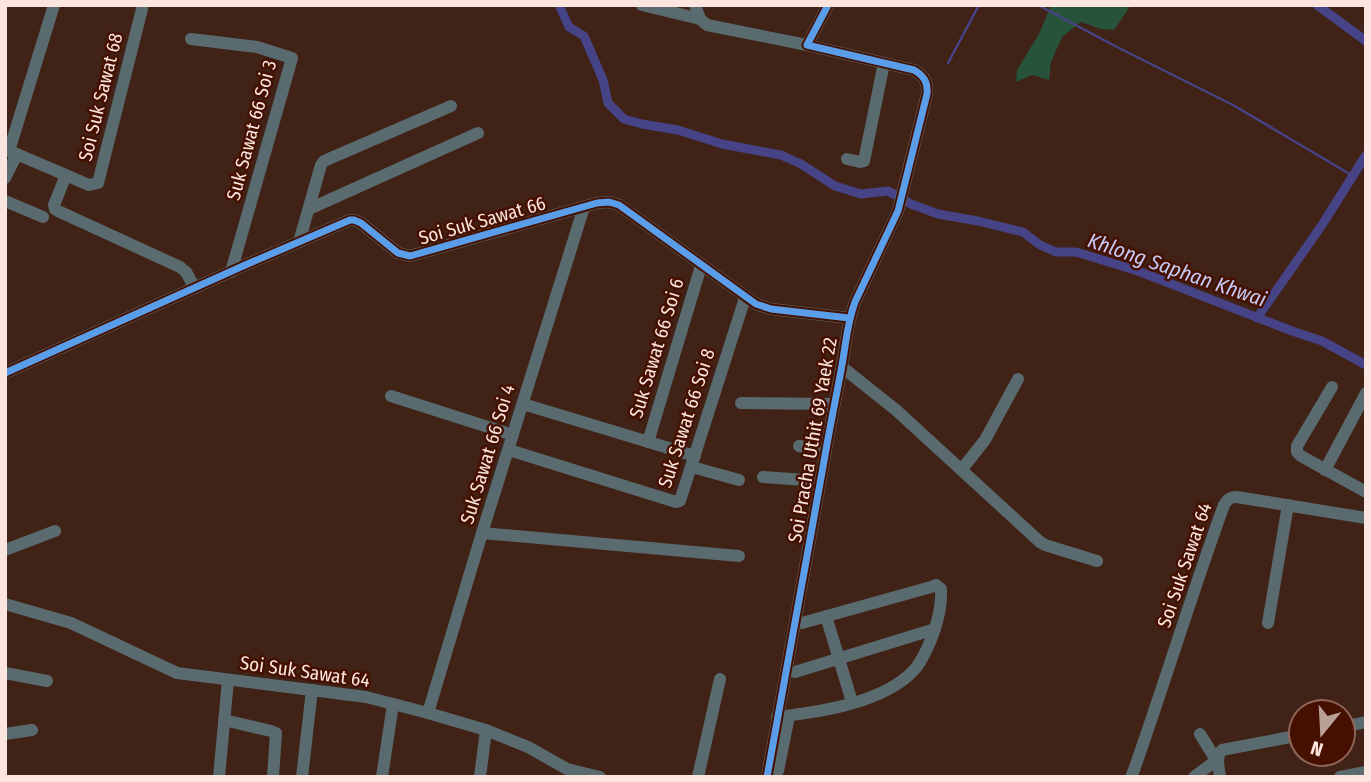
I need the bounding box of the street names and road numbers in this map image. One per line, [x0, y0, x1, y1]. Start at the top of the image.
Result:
street label: Soi Suk Sawat 68 [73, 31, 128, 164]
street label: Suk Sawat 66 Soi 3 [222, 58, 281, 203]
street label: Soi Suk Sawat 66 [416, 191, 548, 250]
street label: Suk Sawat 66 Soi 6 [624, 275, 689, 421]
street label: Soi Pracha Uthit 69 Yaek 22 [783, 336, 842, 544]
street label: Suk Sawat 66 Soi 8 [653, 346, 720, 491]
street label: Suk Sawat 66 Soi 4 [455, 382, 520, 527]
street label: Soi Suk Sawat 64 [1152, 500, 1217, 631]
street label: Soi Suk Sawat 64 [239, 651, 371, 692]

